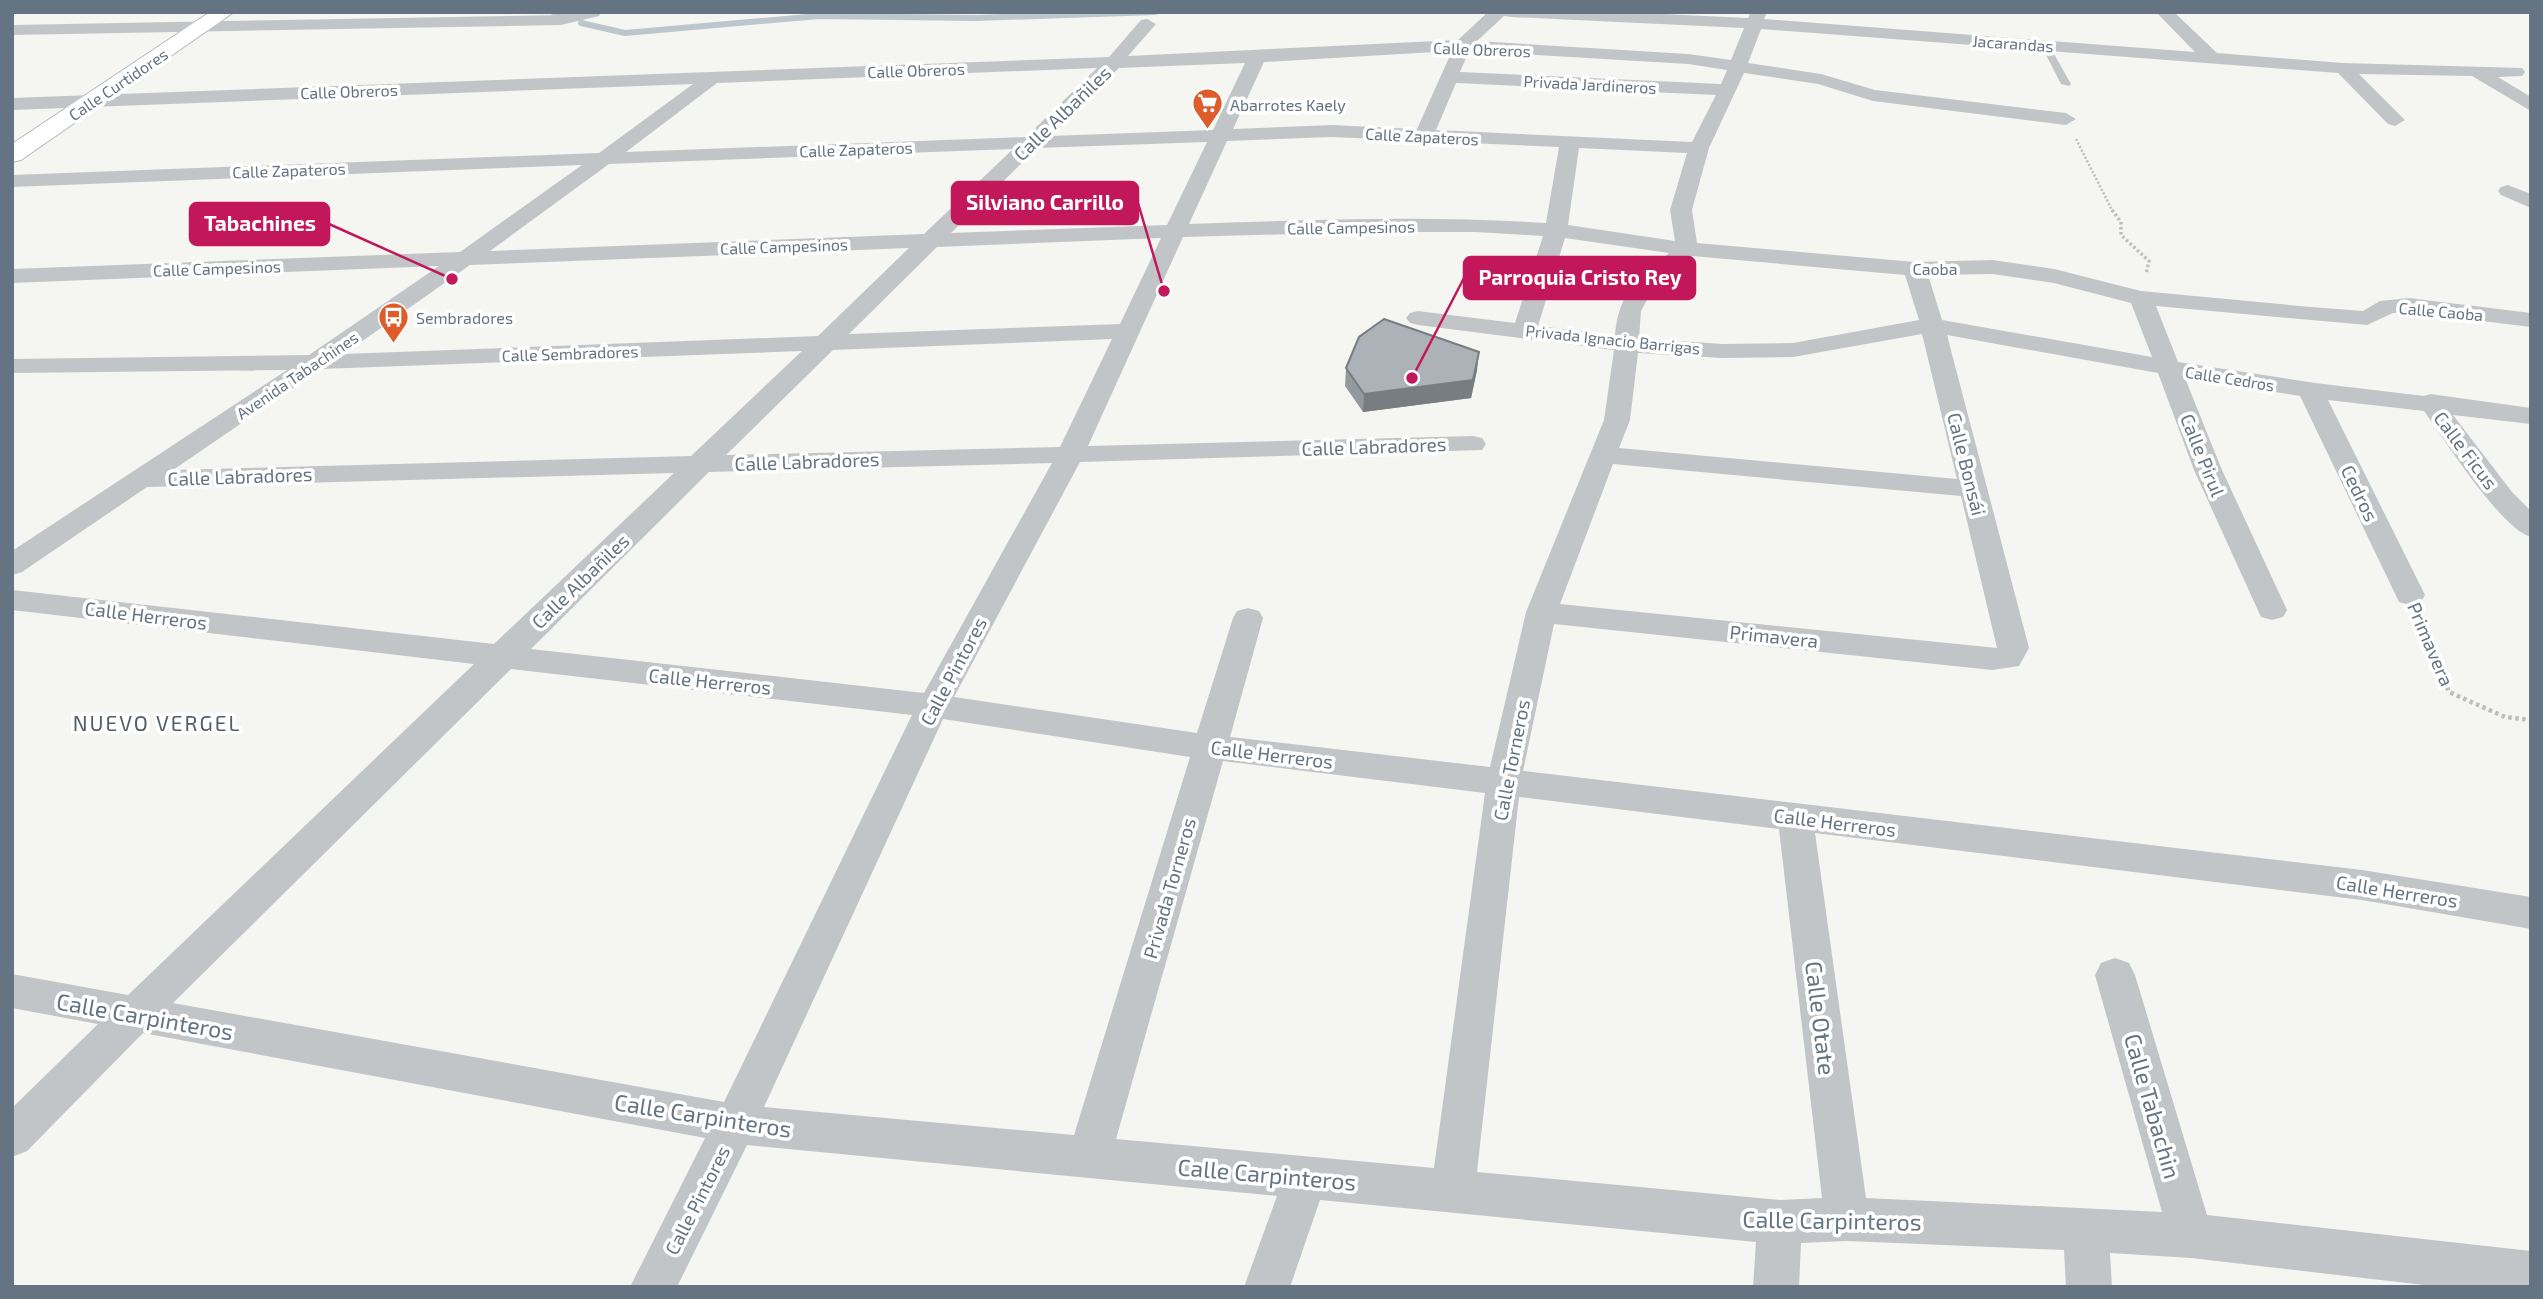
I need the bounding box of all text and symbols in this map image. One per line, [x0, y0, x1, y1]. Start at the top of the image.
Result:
street label: Jacarandas [1972, 31, 2054, 55]
street label: Calle Obreros [1433, 38, 1531, 60]
street label: Calle Curtidores [65, 44, 171, 124]
street label: Calle Obreros [867, 59, 965, 81]
street label: Calle Albañiles [1009, 61, 1115, 165]
street label: Privada Jardineros [1523, 71, 1657, 97]
street label: Calle Obreros [300, 80, 398, 102]
supermarket icon: Abarrotes Kaely [1190, 87, 1224, 131]
place label: Abarrotes Kaely [1230, 95, 1346, 114]
street label: Calle Zapateros [1365, 124, 1479, 148]
street label: Calle Zapateros [799, 138, 913, 160]
street label: Calle Zapateros [232, 159, 346, 181]
callout: Silviano Carrillo [952, 182, 1138, 224]
text: Silviano Carrillo [966, 189, 1124, 214]
callout: Tabachines [190, 203, 329, 245]
text: Tabachines [204, 210, 316, 235]
street label: Calle Campesinos [1287, 216, 1415, 238]
street label: Calle Campesinos [720, 234, 848, 258]
street label: Calle Campesinos [153, 256, 281, 280]
callout: Parroquia Cristo Rey [1464, 257, 1695, 299]
street label: Caoba [1913, 259, 1957, 278]
text: Parroquia Cristo Rey [1478, 264, 1682, 290]
street label: Calle Caoba [2398, 298, 2484, 324]
bus stop icon: Sembradores [376, 300, 410, 344]
place label: Sembradores [416, 308, 513, 327]
street label: Privada Ignacio Barrigas [1525, 320, 1701, 358]
street label: Avenida Tabachines [233, 327, 361, 423]
street label: Calle Sembradores [501, 341, 639, 365]
street label: Calle Cedros [2184, 362, 2276, 394]
street label: Calle Ficus [2429, 406, 2503, 494]
street label: Calle Bonsái [1943, 410, 1991, 518]
street label: Calle Pirul [2176, 410, 2230, 500]
street label: Calle Labradores [1301, 432, 1447, 460]
street label: Calle Labradores [734, 447, 880, 475]
street label: Cedros [2337, 461, 2383, 525]
street label: Calle Labradores [167, 462, 313, 490]
street label: Calle Albañiles [527, 529, 633, 633]
street label: Calle Herreros [84, 596, 208, 634]
street label: Primavera [2403, 599, 2459, 689]
street label: Calle Pintores [915, 613, 991, 729]
street label: Primavera [1729, 620, 1819, 652]
street label: Calle Herreros [648, 663, 772, 699]
street label: Calle Torneros [1488, 697, 1534, 823]
district label: NUEVO VERGEL [73, 710, 241, 735]
street label: Calle Herreros [1210, 735, 1334, 773]
street label: Calle Herreros [1773, 803, 1897, 841]
street label: Privada Torneros [1138, 815, 1200, 961]
street label: Calle Herreros [2335, 870, 2459, 912]
street label: Calle Otate [1800, 959, 1842, 1077]
street label: Calle Carpinteros [54, 987, 236, 1045]
street label: Calle Tabachin [2119, 1030, 2187, 1182]
street label: Calle Carpinteros [612, 1087, 794, 1143]
street label: Calle Pintores [660, 1142, 734, 1258]
street label: Calle Carpinteros [1177, 1152, 1357, 1196]
street label: Calle Carpinteros [1742, 1204, 1922, 1236]

